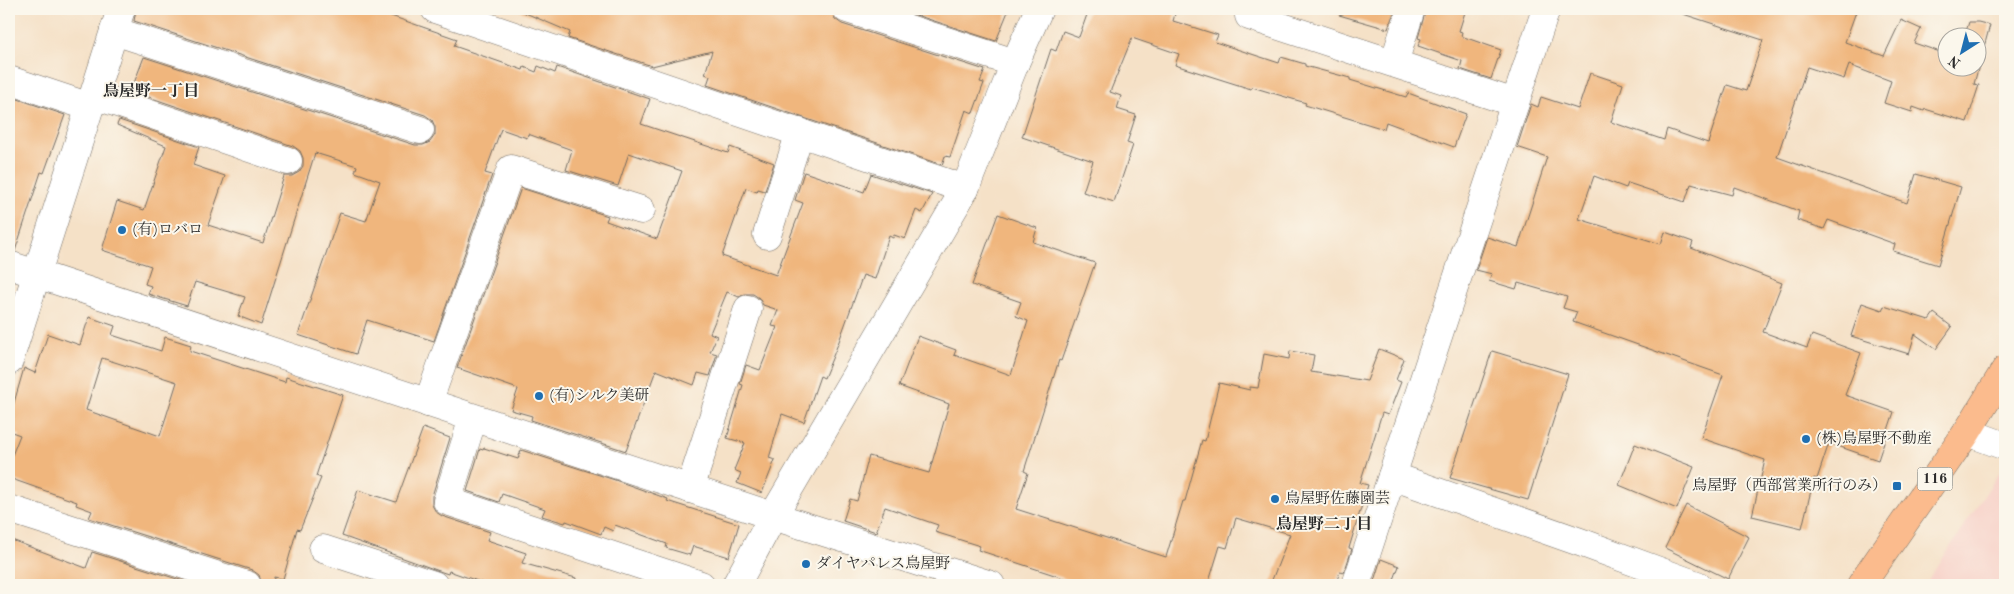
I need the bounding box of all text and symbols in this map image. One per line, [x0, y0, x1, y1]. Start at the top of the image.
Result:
north arrow [1936, 28, 1986, 78]
text: N [1946, 53, 1963, 71]
district label: 鳥屋野一丁目 [103, 82, 199, 100]
place label: (有)ロバロ [132, 221, 203, 238]
marker: (有)ロバロ [116, 224, 128, 236]
place label: (有)シルク美研 [549, 387, 649, 404]
marker: (有)シルク美研 [533, 390, 545, 402]
place label: (株)鳥屋野不動産 [1816, 430, 1932, 447]
marker: (株)鳥屋野不動産 [1800, 433, 1812, 445]
road number: 116 [1918, 468, 1952, 490]
place label: 鳥屋野（西部営業所行のみ） [1692, 477, 1887, 494]
marker: 鳥屋野（西部営業所行のみ） [1891, 480, 1903, 492]
place label: 鳥屋野佐藤園芸 [1285, 490, 1390, 507]
marker: 鳥屋野佐藤園芸 [1269, 493, 1281, 505]
district label: 鳥屋野二丁目 [1276, 515, 1372, 533]
place label: ダイヤパレス鳥屋野 [816, 555, 950, 572]
marker: ダイヤパレス鳥屋野 [800, 558, 812, 570]

